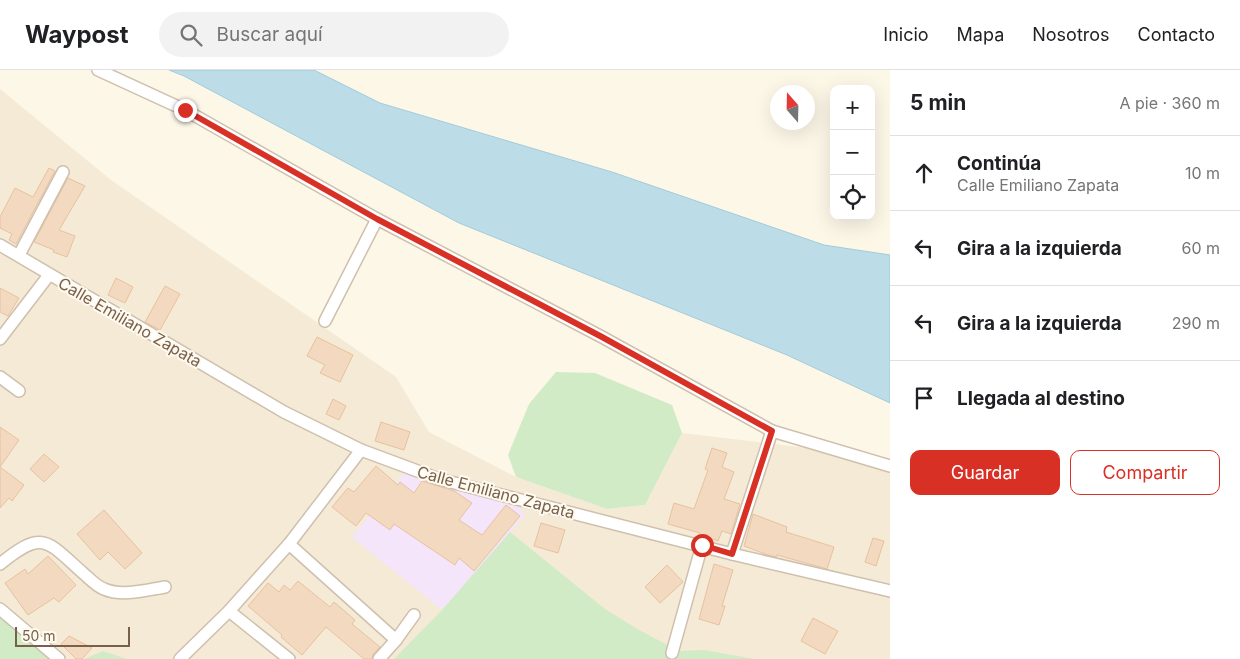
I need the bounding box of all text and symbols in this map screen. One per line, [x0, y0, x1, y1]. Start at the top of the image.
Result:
search box [159, 12, 509, 57]
text: Waypost [25, 20, 129, 49]
icon: search [177, 21, 205, 49]
text: Buscar aquí [217, 23, 323, 46]
text: Inicio [883, 24, 929, 45]
text: Mapa [957, 24, 1004, 45]
text: Nosotros [1032, 24, 1110, 45]
text: Contacto [1138, 24, 1215, 45]
north arrow [770, 85, 815, 130]
map controls [830, 85, 875, 220]
button: + [830, 85, 875, 130]
text: 5 min [910, 90, 966, 115]
text: A pie · 360 m [1119, 93, 1220, 113]
route end [174, 99, 197, 122]
button: − [830, 130, 875, 175]
text: Continúa [957, 152, 1041, 175]
icon: ahead [910, 159, 938, 187]
text: 10 m [1185, 163, 1220, 183]
button: locate [830, 175, 875, 220]
text: Calle Emiliano Zapata [957, 175, 1119, 195]
icon: left [910, 234, 938, 262]
text: Gira a la izquierda [957, 237, 1122, 260]
text: 60 m [1181, 238, 1220, 258]
street label: Calle Emiliano Zapata [55, 273, 205, 371]
icon: left [910, 309, 938, 337]
text: Gira a la izquierda [957, 312, 1122, 335]
text: 290 m [1172, 313, 1220, 333]
icon: arrive [910, 384, 938, 412]
text: Llegada al destino [957, 387, 1125, 410]
button: Guardar [910, 450, 1060, 495]
button: Compartir [1070, 450, 1220, 495]
street label: Calle Emiliano Zapata [415, 461, 577, 523]
route start [691, 534, 714, 557]
scale bar [15, 624, 130, 647]
text: 50 m [22, 627, 56, 644]

